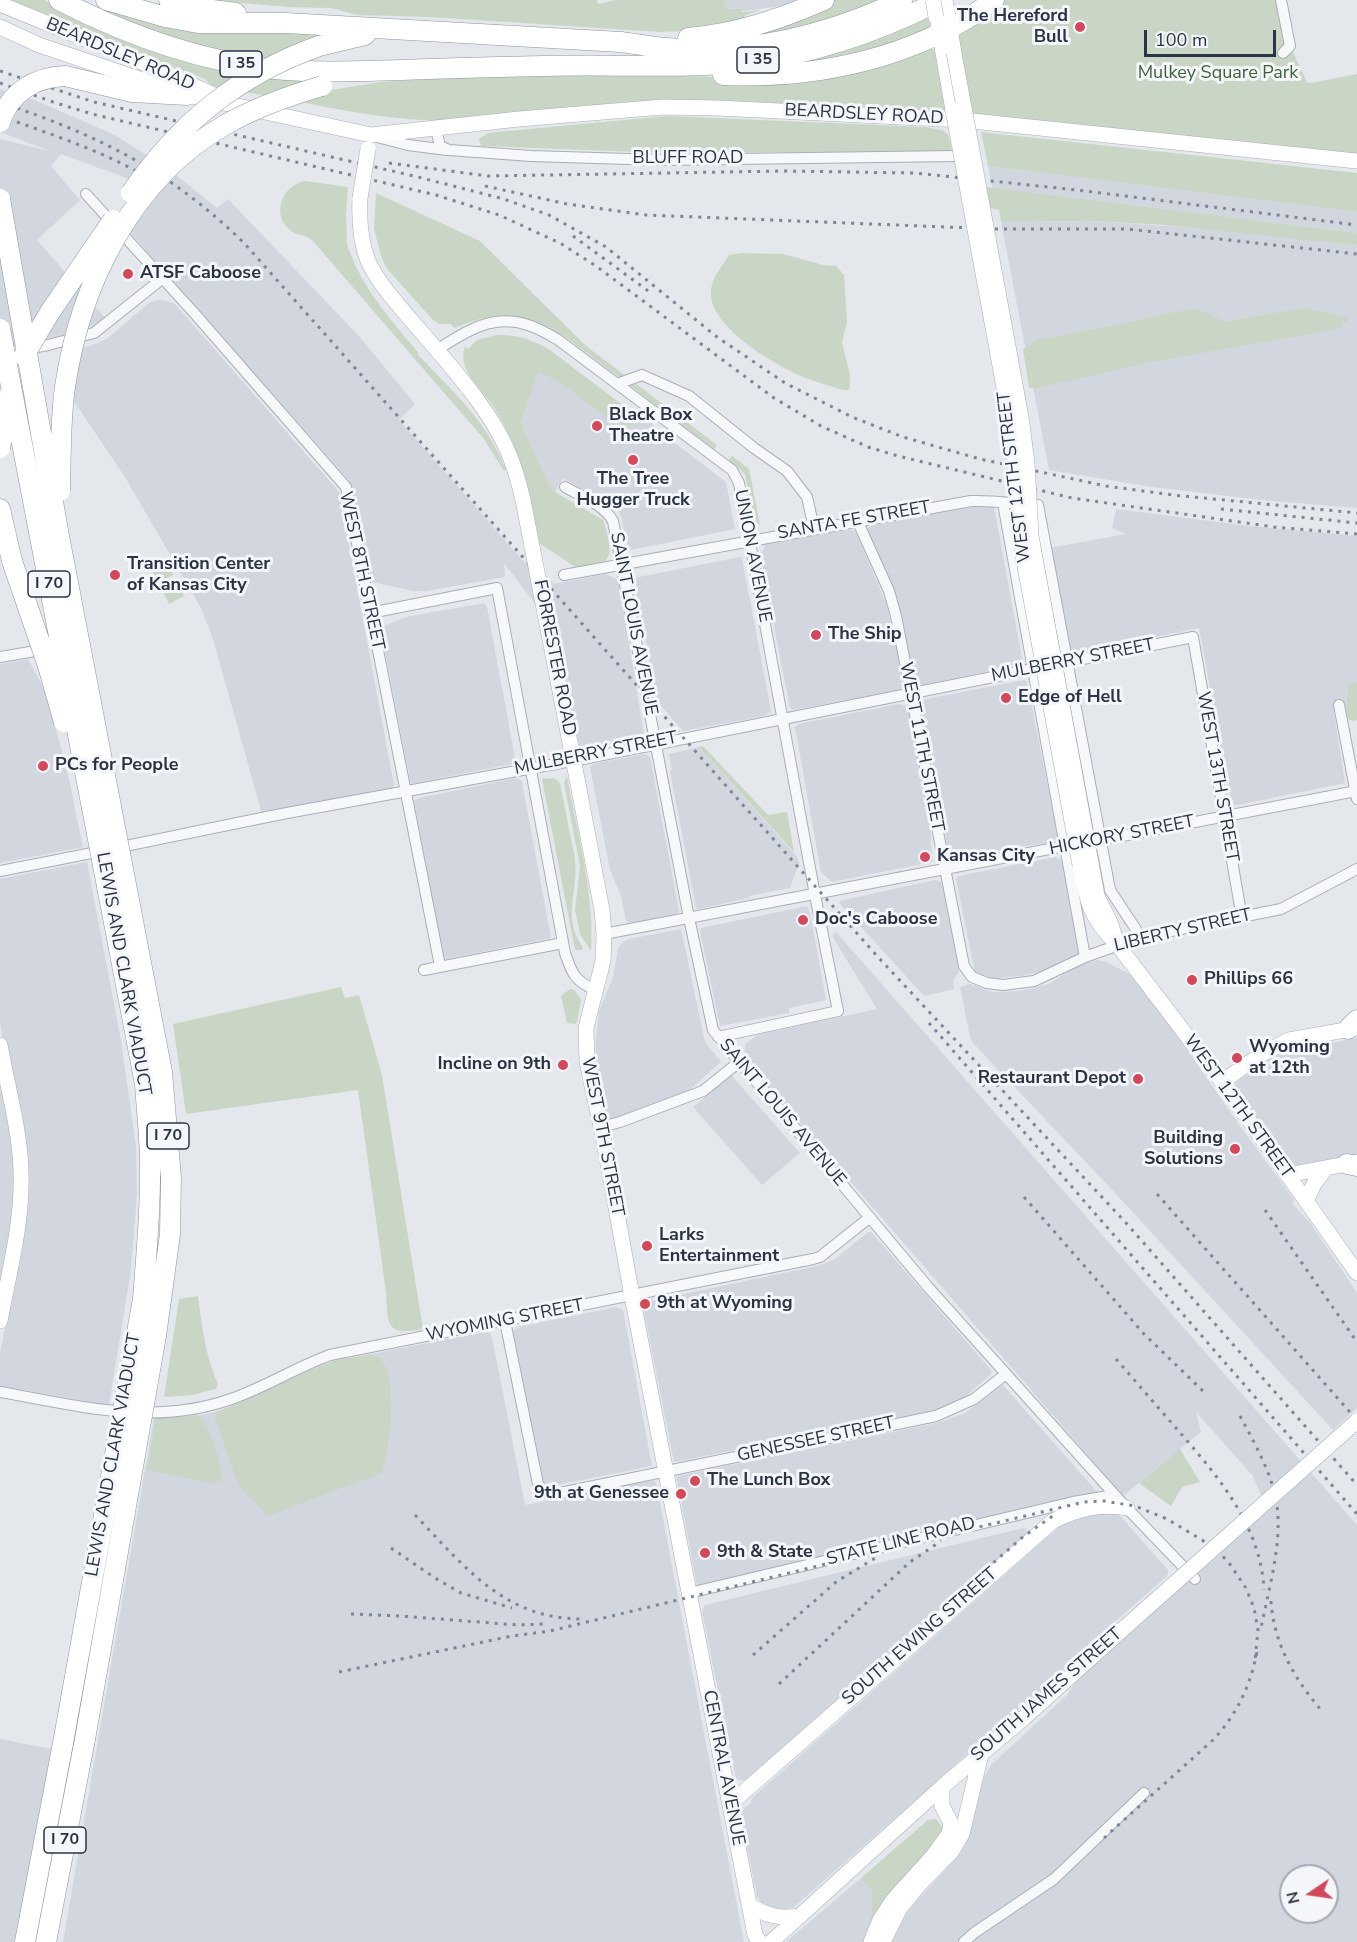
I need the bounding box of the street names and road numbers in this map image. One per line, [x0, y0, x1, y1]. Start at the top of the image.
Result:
street label: BEARDSLEY ROAD [42, 14, 198, 96]
road number: I 35 [737, 47, 779, 73]
road number: I 35 [220, 51, 262, 77]
street label: BEARDSLEY ROAD [784, 100, 944, 130]
street label: BLUFF ROAD [633, 148, 743, 170]
street label: WEST 12TH STREET [994, 390, 1036, 564]
street label: UNION AVENUE [729, 488, 775, 624]
street label: WEST 8TH STREET [334, 490, 388, 652]
street label: SANTA FE STREET [776, 497, 932, 545]
street label: SAINT LOUIS AVENUE [605, 531, 661, 717]
road number: I 70 [28, 571, 70, 597]
street label: FORRESTER ROAD [528, 578, 580, 738]
street label: MULBERRY STREET [990, 635, 1156, 687]
street label: WEST 11TH STREET [894, 660, 948, 834]
street label: WEST 13TH STREET [1191, 690, 1243, 864]
street label: MULBERRY STREET [513, 728, 679, 780]
street label: HICKORY STREET [1048, 811, 1196, 861]
street label: LEWIS AND CLARK VIADUCT [91, 851, 155, 1097]
street label: LIBERTY STREET [1112, 905, 1254, 957]
street label: WEST 12TH STREET [1179, 1031, 1297, 1183]
street label: SAINT LOUIS AVENUE [714, 1035, 850, 1191]
street label: WEST 9TH STREET [576, 1056, 628, 1218]
road number: I 70 [147, 1123, 189, 1149]
street label: WYOMING STREET [424, 1295, 586, 1347]
street label: LEWIS AND CLARK VIADUCT [82, 1332, 146, 1578]
street label: GENESSEE STREET [735, 1413, 897, 1467]
street label: STATE LINE ROAD [824, 1513, 978, 1571]
street label: SOUTH EWING STREET [838, 1564, 1002, 1710]
street label: SOUTH JAMES STREET [967, 1624, 1127, 1766]
street label: CENTRAL AVENUE [697, 1688, 749, 1848]
road number: I 70 [44, 1827, 86, 1853]

